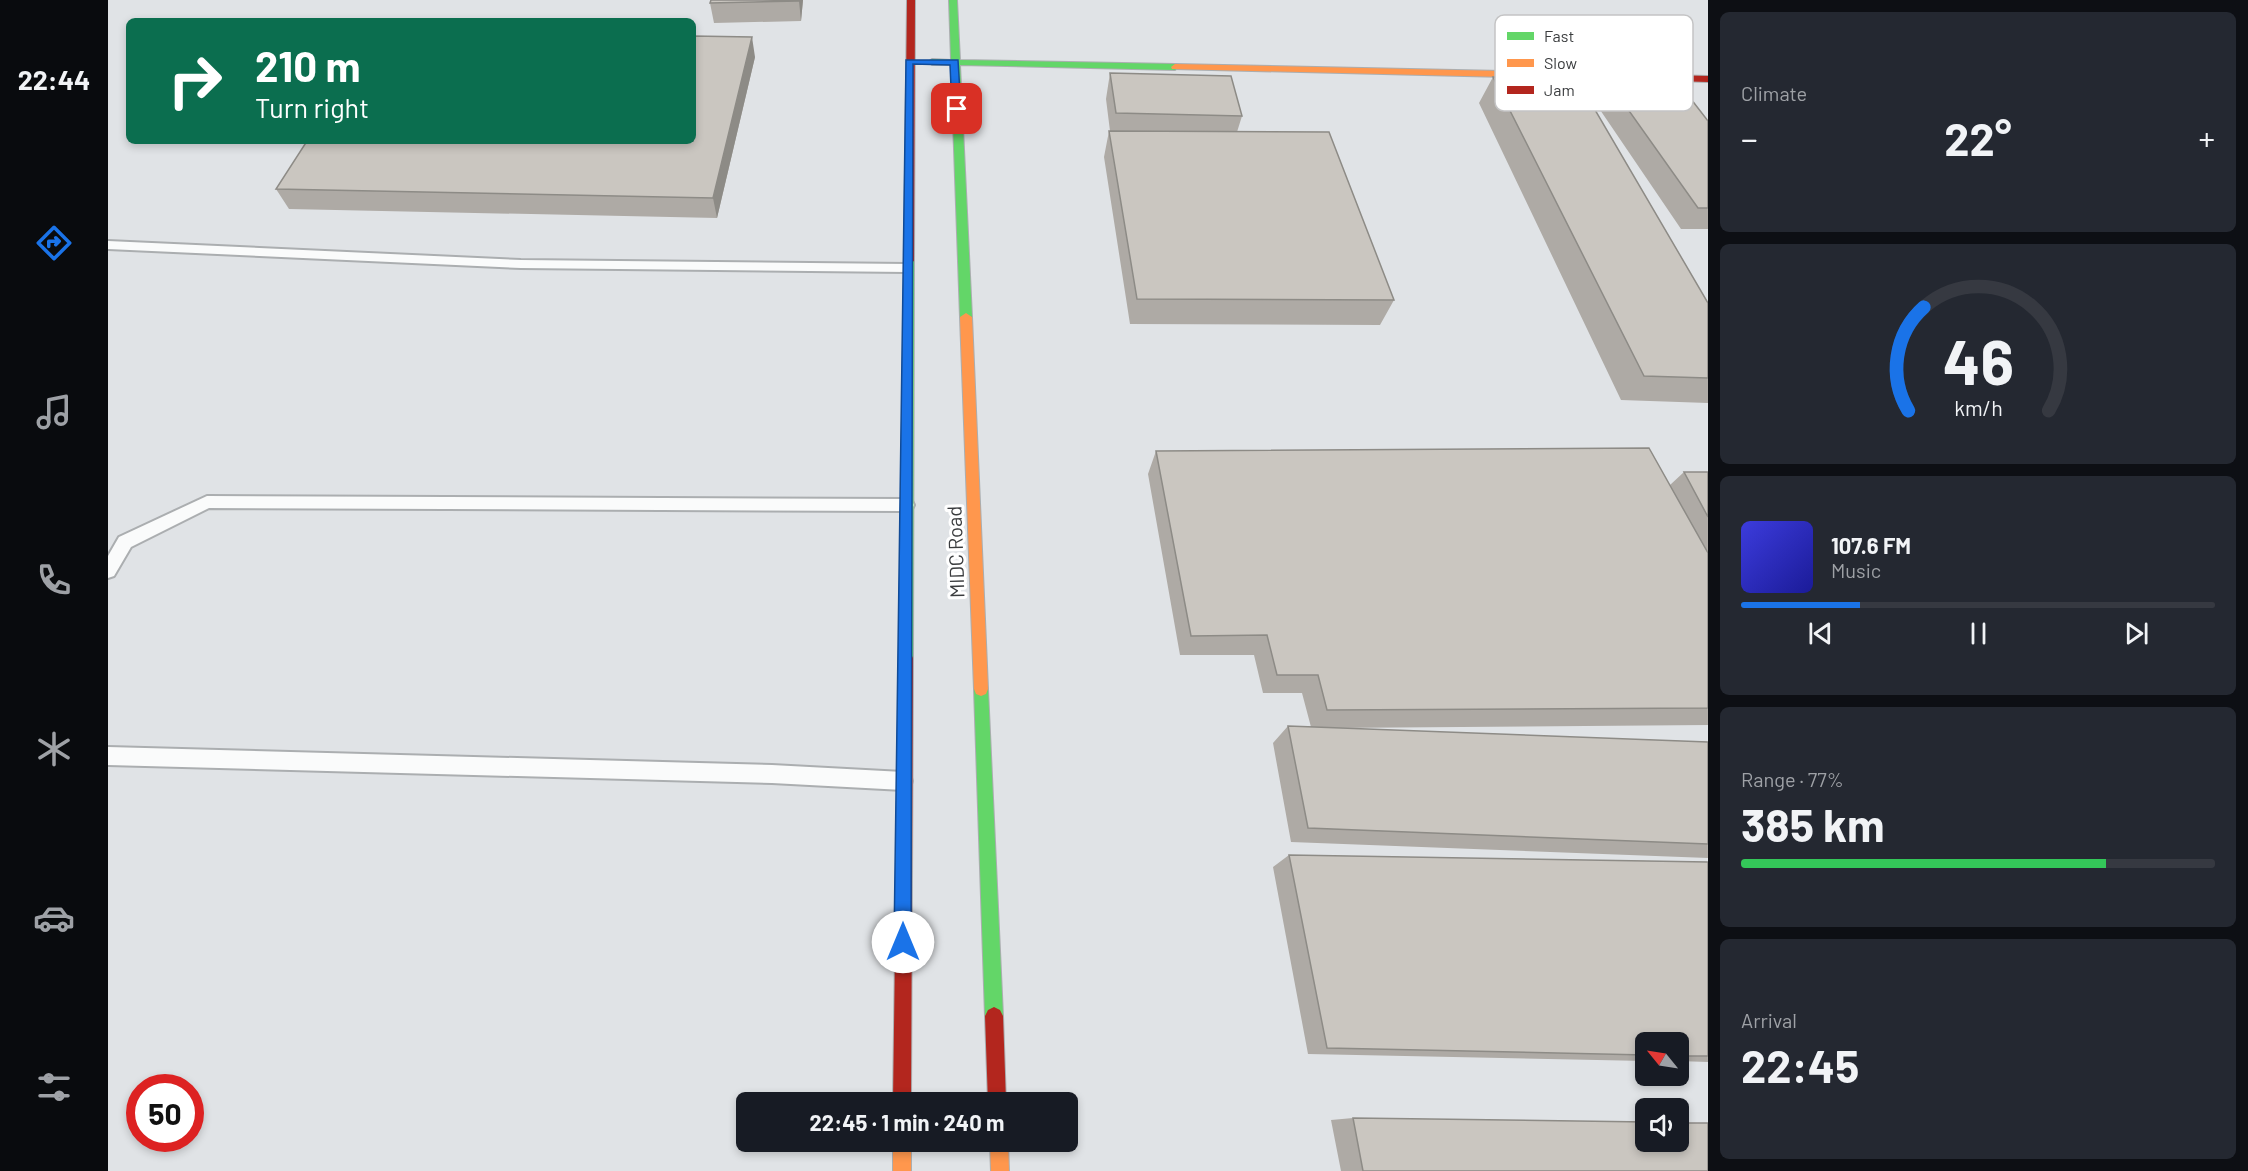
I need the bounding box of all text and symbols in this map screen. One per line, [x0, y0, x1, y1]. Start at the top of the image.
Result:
legend [1495, 15, 1693, 111]
text: Fast [1544, 26, 1574, 45]
text: 210 m [255, 40, 361, 90]
icon: right [156, 42, 234, 120]
text: Slow [1544, 53, 1577, 72]
text: 22:44 [18, 63, 90, 95]
text: Jam [1544, 80, 1575, 99]
text: Climate [1741, 81, 1807, 105]
pin [931, 83, 982, 134]
text: Turn right [255, 91, 369, 123]
icon: arrive [940, 92, 973, 125]
text: 22° [1944, 111, 2012, 165]
text: − [1741, 118, 1758, 158]
text: + [2198, 118, 2215, 158]
icon: directions [33, 222, 75, 264]
text: 46 [1942, 323, 2014, 397]
icon: music [33, 391, 75, 433]
text: km/h [1954, 395, 2002, 420]
street label: MIDC Road [941, 506, 969, 598]
text: 107.6 FM [1831, 532, 1911, 558]
text: Music [1831, 558, 1881, 582]
icon: phone [33, 559, 75, 601]
icon: previous [1804, 617, 1837, 650]
icon: pause [1962, 617, 1995, 650]
icon: next [2120, 617, 2153, 650]
icon: climate [33, 728, 75, 770]
text: Range · 77% [1741, 767, 1844, 791]
text: 385 km [1741, 797, 1884, 851]
icon: car [33, 897, 75, 939]
position arrow [871, 910, 935, 974]
text: Arrival [1741, 1008, 1797, 1032]
north arrow [1635, 1032, 1689, 1086]
map controls [1635, 1032, 1689, 1152]
text: 22:45 [1741, 1038, 1859, 1092]
icon: filters [33, 1066, 75, 1108]
speed limit sign: 50 [126, 1074, 204, 1152]
button: sound [1635, 1098, 1689, 1152]
text: 22:45 · 1 min · 240 m [810, 1109, 1004, 1135]

